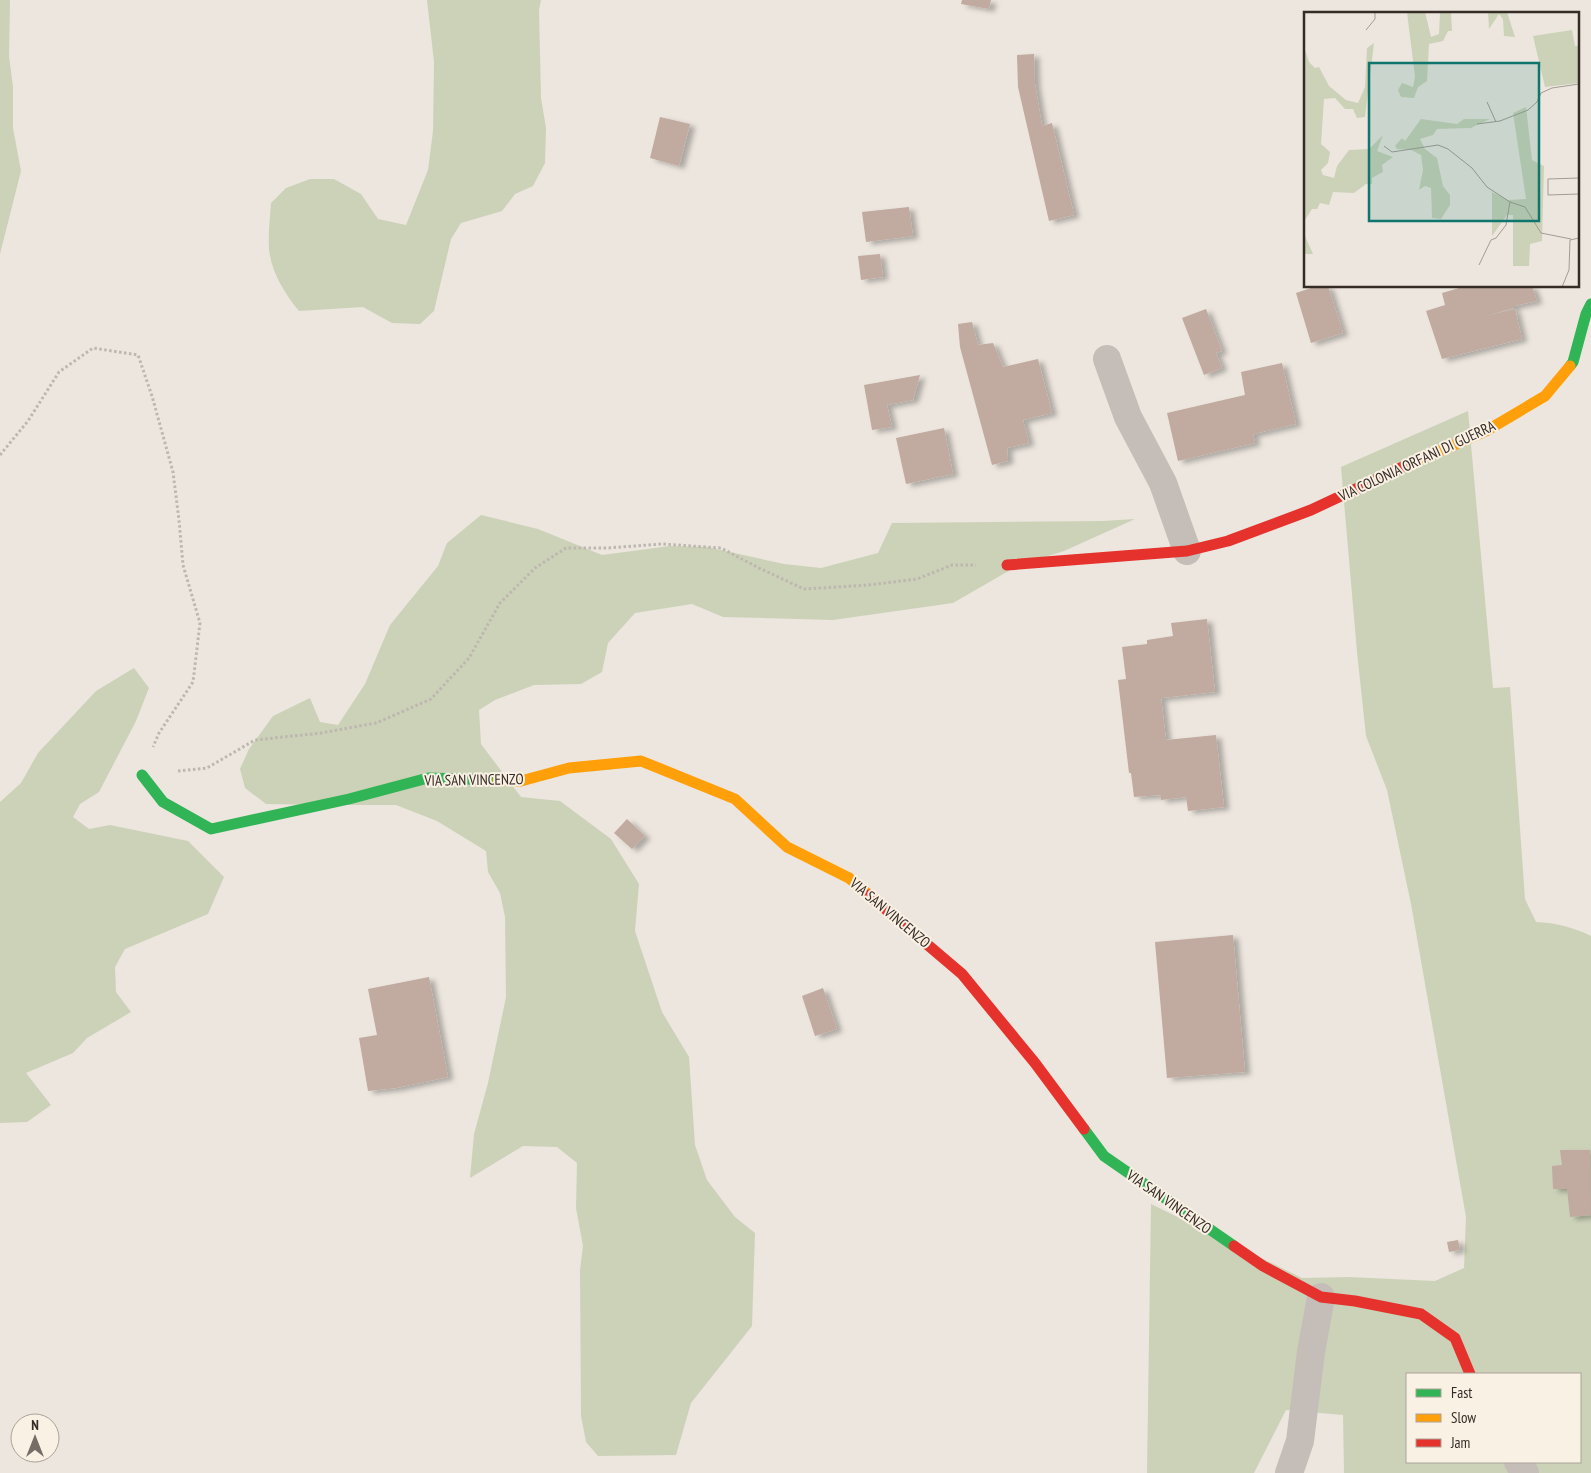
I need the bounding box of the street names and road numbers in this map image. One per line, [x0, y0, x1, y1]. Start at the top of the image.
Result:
street label: VIA COLONIA ORFANI DI GUERRA [1334, 415, 1499, 506]
street label: VIA SAN VINCENZO [423, 769, 524, 790]
street label: VIA SAN VINCENZO [846, 873, 934, 952]
street label: VIA SAN VINCENZO [1122, 1165, 1215, 1238]

